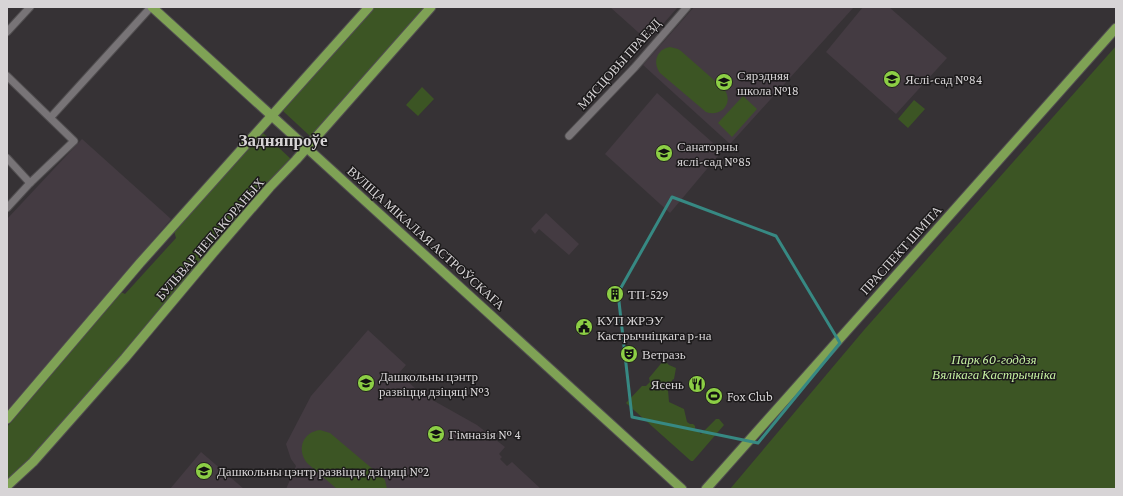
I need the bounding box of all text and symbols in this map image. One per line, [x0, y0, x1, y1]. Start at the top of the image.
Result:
street label: МЯСЦОВЫ ПРАЕЗД [574, 15, 664, 112]
place label: Сярэдняя школа №18 [737, 68, 799, 98]
school or university icon: Яслі-сад №84 [882, 69, 902, 89]
school or university icon: Сярэдняя школа №18 [714, 72, 734, 92]
place label: Яслі-сад №84 [905, 72, 983, 87]
district label: Задняпроўе [239, 131, 328, 150]
place label: Санаторны яслі-сад №85 [677, 139, 751, 169]
school or university icon: Санаторны яслі-сад №85 [654, 143, 674, 163]
street label: ВУЛІЦА МІКАЛАЯ АСТРОЎСКАГА [344, 163, 508, 313]
street label: БУЛЬВАР НЕПАКОРАНЫХ [153, 174, 268, 303]
street label: ПРАСПЕКТ ШМІТА [857, 202, 945, 298]
building icon: ТП-529 [605, 284, 625, 304]
place label: ТП-529 [628, 287, 669, 302]
place label: КУП ЖРЭУ Кастрычніцкага р-на [597, 313, 712, 343]
public building icon: КУП ЖРЭУ Кастрычніцкага р-на [574, 317, 594, 337]
theatre icon: Ветразь [619, 344, 639, 364]
place label: Ветразь [642, 347, 686, 362]
park label: Парк 60-годдзя Вялікага Кастрычніка [932, 352, 1056, 382]
place label: Дашкольны цэнтр развіцця дзіцяці №3 [379, 369, 490, 399]
school or university icon: Дашкольны цэнтр развіцця дзіцяці №3 [356, 373, 376, 393]
restaurant icon: Ясень [687, 374, 707, 394]
place label: Ясень [651, 377, 684, 392]
sports icon: Fox Club [704, 386, 724, 406]
place label: Fox Club [727, 389, 773, 404]
school or university icon: Гімназія № 4 [426, 424, 446, 444]
place label: Гімназія № 4 [449, 427, 521, 442]
school or university icon: Дашкольны цэнтр развіцця дзіцяці №2 [194, 461, 214, 481]
place label: Дашкольны цэнтр развіцця дзіцяці №2 [217, 464, 429, 479]

